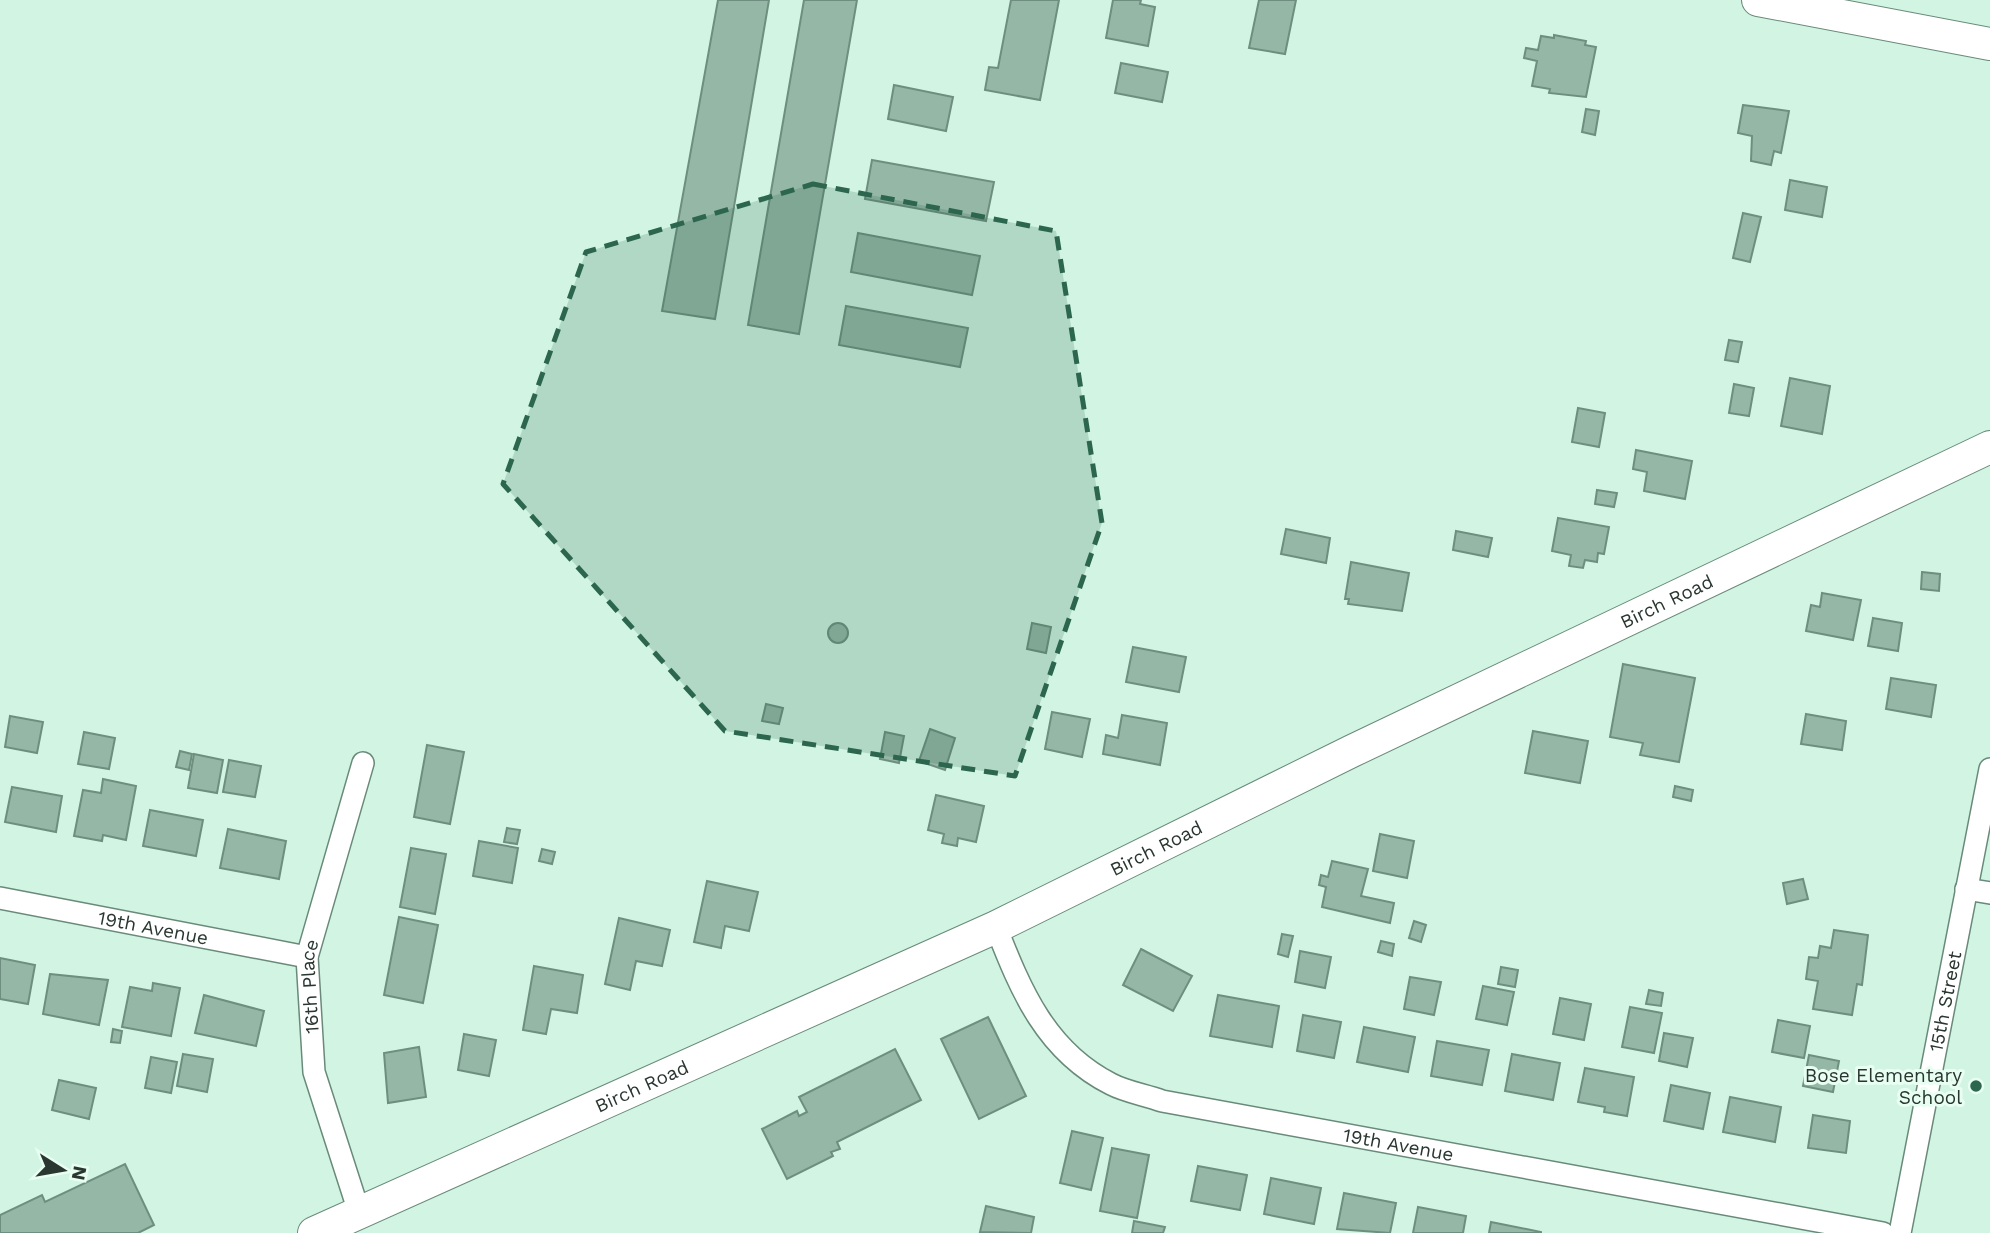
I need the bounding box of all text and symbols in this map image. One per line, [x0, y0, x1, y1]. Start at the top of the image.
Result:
street label: Birch Road [1616, 569, 1717, 633]
street label: Birch Road [1106, 815, 1206, 880]
street label: 19th Avenue [96, 906, 210, 949]
street label: 16th Place [295, 936, 323, 1034]
street label: 15th Street [1924, 949, 1966, 1054]
street label: Birch Road [591, 1055, 692, 1117]
place label: Bose Elementary School [1805, 1064, 1962, 1109]
marker: Bose Elementary School [1968, 1078, 1984, 1094]
street label: 19th Avenue [1342, 1123, 1456, 1166]
north arrow [28, 1135, 98, 1205]
text: N [67, 1164, 92, 1182]

